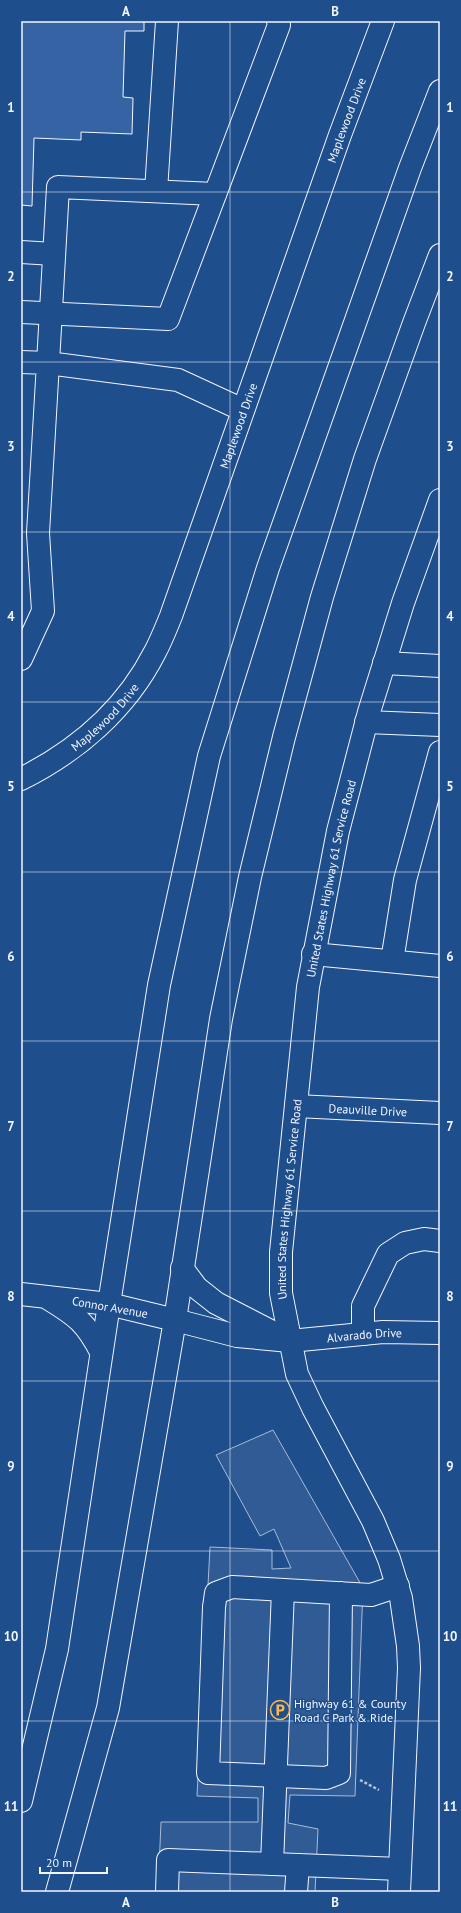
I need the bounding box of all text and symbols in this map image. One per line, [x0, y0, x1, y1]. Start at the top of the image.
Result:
text: A [122, 3, 130, 20]
text: B [331, 3, 339, 20]
street label: Maplewood Drive [323, 75, 368, 165]
text: 1 [7, 99, 15, 116]
text: 1 [446, 99, 454, 116]
text: 2 [7, 268, 15, 285]
text: 2 [446, 268, 454, 285]
street label: Maplewood Drive [216, 381, 260, 470]
text: 3 [7, 438, 15, 455]
text: 3 [446, 438, 454, 455]
text: 4 [7, 608, 15, 625]
text: 4 [446, 608, 454, 625]
street label: Maplewood Drive [68, 680, 141, 754]
text: 5 [7, 778, 15, 795]
street label: United States Highway 61 Service Road [303, 778, 359, 979]
text: 5 [446, 778, 454, 795]
text: 6 [7, 948, 15, 965]
text: 6 [446, 948, 454, 965]
street label: United States Highway 61 Service Road [273, 1098, 304, 1301]
street label: Deauville Drive [328, 1100, 408, 1119]
text: 7 [7, 1118, 15, 1135]
text: 7 [446, 1118, 454, 1135]
text: 8 [7, 1288, 15, 1305]
text: 8 [446, 1288, 454, 1305]
street label: Connor Avenue [71, 1293, 149, 1321]
street label: Alvarado Drive [326, 1324, 402, 1345]
text: 9 [7, 1458, 15, 1475]
text: 9 [446, 1458, 454, 1475]
text: 10 [4, 1628, 18, 1645]
text: 10 [443, 1628, 457, 1645]
place label: Highway 61 & County Road C Park & Ride [294, 1696, 407, 1725]
parking icon: Highway 61 & County Road C Park & Ride [269, 1699, 291, 1721]
text: 11 [4, 1798, 18, 1815]
text: 11 [443, 1798, 457, 1815]
scale bar [40, 1849, 107, 1875]
text: 20 m [46, 1855, 72, 1870]
text: A [122, 1894, 130, 1911]
text: B [331, 1894, 339, 1911]

